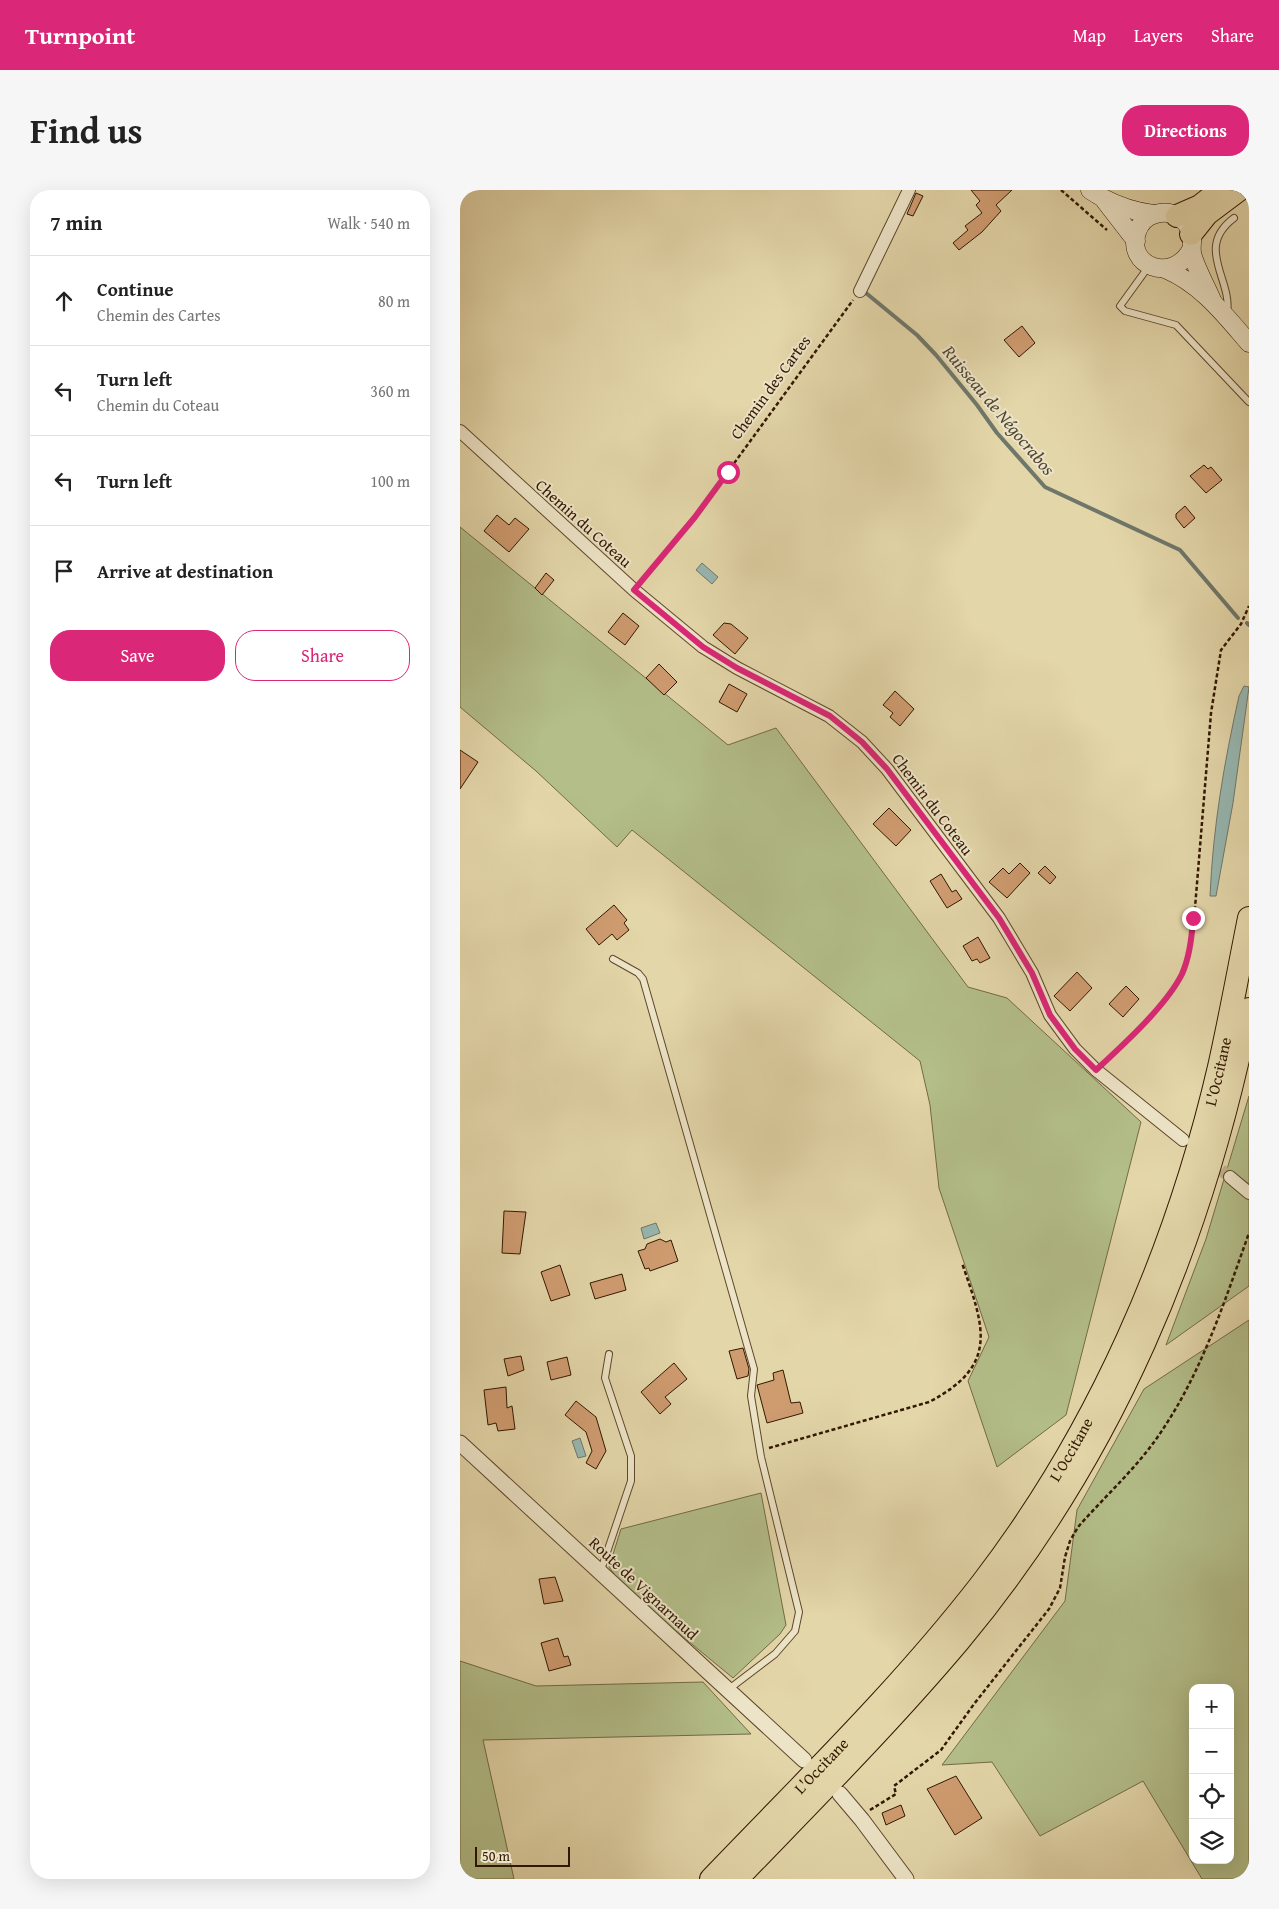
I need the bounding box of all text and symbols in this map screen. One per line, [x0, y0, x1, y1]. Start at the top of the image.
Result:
text: Turnpoint [25, 18, 135, 53]
text: Map [1073, 22, 1106, 49]
text: Layers [1134, 22, 1183, 49]
text: Share [1211, 22, 1254, 49]
text: Find us [30, 105, 143, 156]
button: Directions [1122, 105, 1249, 156]
text: 7 min [50, 207, 102, 238]
text: Walk · 540 m [327, 211, 410, 235]
text: Continue [97, 275, 174, 303]
icon: ahead [50, 287, 78, 315]
text: 80 m [378, 289, 410, 313]
text: Chemin des Cartes [97, 303, 221, 327]
street label: Chemin des Cartes [724, 330, 816, 444]
water label: Ruisseau de Négocrabos [936, 338, 1062, 481]
text: Turn left [97, 365, 172, 393]
icon: left [50, 377, 78, 405]
text: 360 m [370, 379, 410, 403]
text: Chemin du Coteau [97, 393, 219, 417]
route start [717, 461, 740, 484]
icon: left [50, 467, 78, 495]
text: Turn left [97, 467, 172, 495]
text: 100 m [370, 469, 410, 493]
street label: Chemin du Coteau [531, 473, 638, 573]
icon: arrive [50, 557, 78, 585]
text: Arrive at destination [97, 557, 273, 585]
button: Save [50, 630, 225, 681]
button: Share [235, 630, 410, 681]
street label: Chemin du Coteau [887, 748, 980, 860]
route end [1182, 907, 1205, 930]
street label: L'Occitane [1198, 1035, 1237, 1109]
street label: L'Occitane [1043, 1413, 1098, 1486]
street label: Route de Vignarnaud [584, 1531, 704, 1646]
map controls [1189, 1684, 1234, 1864]
button: + [1189, 1684, 1234, 1729]
button: − [1189, 1729, 1234, 1774]
street label: L'Occitane [788, 1732, 854, 1799]
button: locate [1189, 1774, 1234, 1819]
button: layers [1189, 1819, 1234, 1864]
scale bar [475, 1844, 570, 1867]
text: 50 m [482, 1846, 510, 1866]

